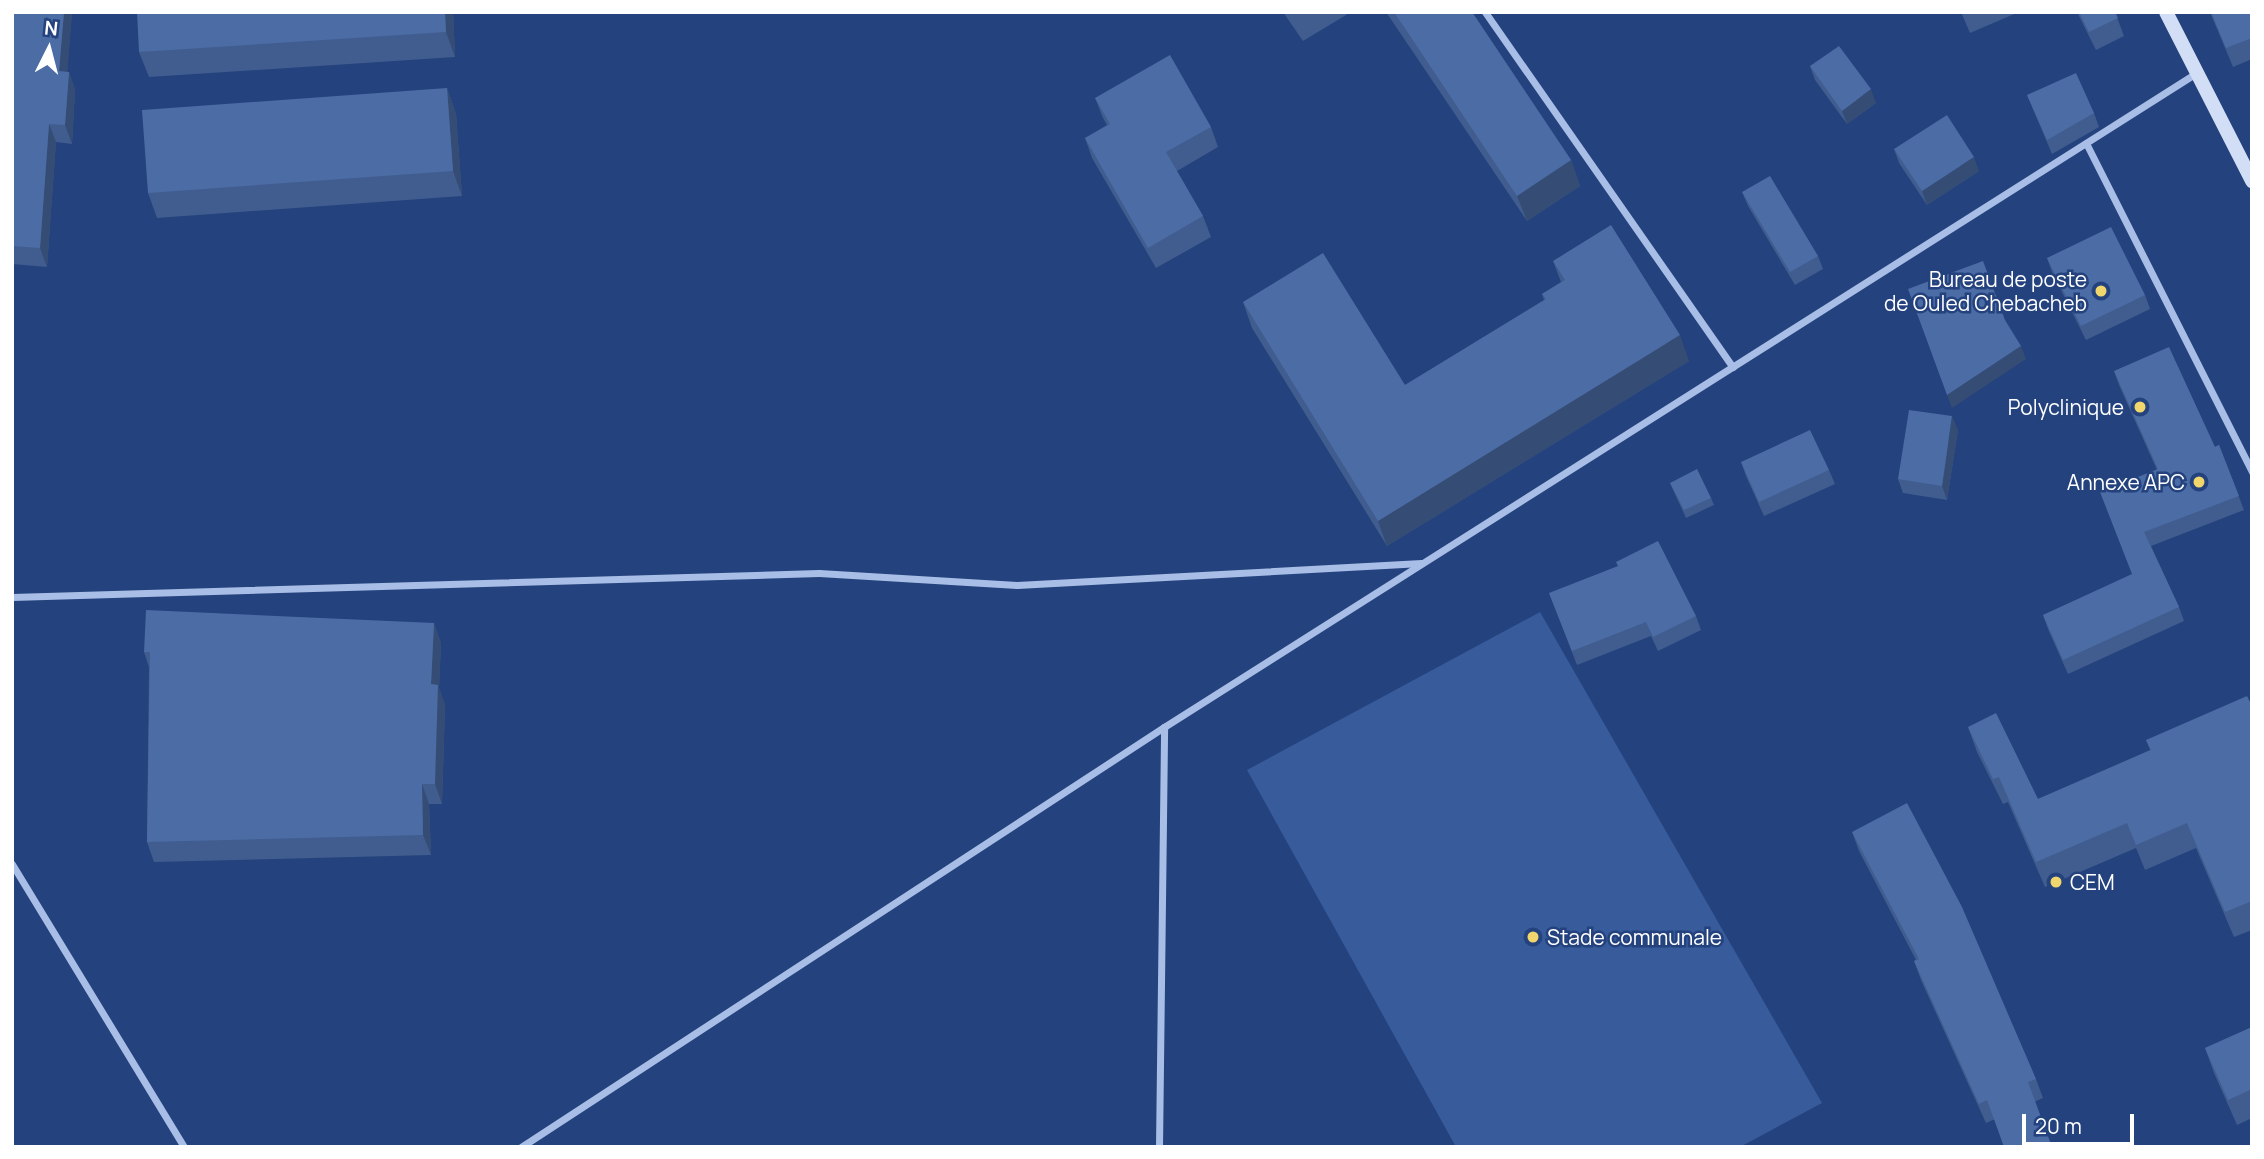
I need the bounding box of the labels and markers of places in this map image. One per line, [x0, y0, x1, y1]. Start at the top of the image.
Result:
place label: Bureau de poste de Ouled Chebacheb [1884, 266, 2087, 316]
marker: Bureau de poste de Ouled Chebacheb [2093, 283, 2109, 299]
place label: Polyclinique [2008, 394, 2124, 420]
marker: Polyclinique [2130, 397, 2150, 417]
place label: Annexe APC [2067, 469, 2185, 495]
marker: Annexe APC [2191, 474, 2207, 490]
place label: CEM [2070, 869, 2115, 895]
marker: CEM [2048, 874, 2064, 890]
place label: Stade communale [1547, 924, 1722, 950]
marker: Stade communale [1525, 929, 1541, 945]

